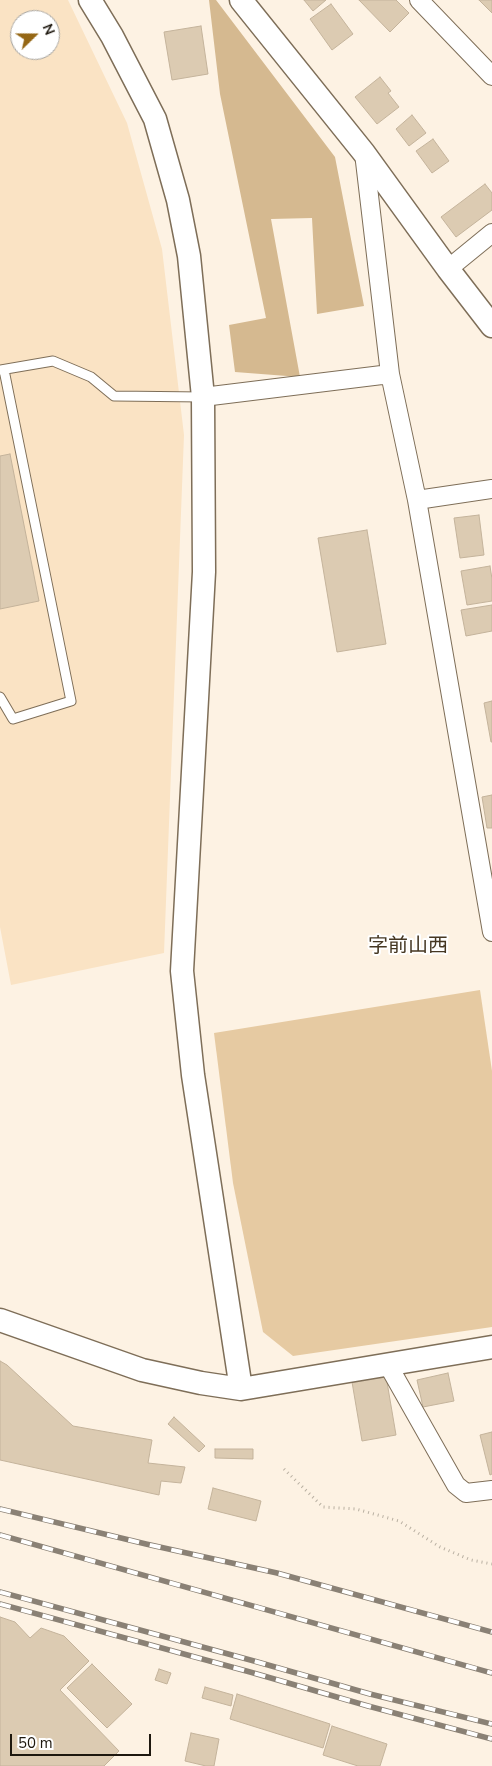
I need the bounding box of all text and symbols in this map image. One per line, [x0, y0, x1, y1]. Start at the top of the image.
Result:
north arrow [10, 10, 60, 60]
text: N [38, 21, 59, 38]
district label: 字前山西 [368, 935, 448, 959]
scale bar [12, 1724, 154, 1756]
text: 50 m [18, 1733, 53, 1753]

